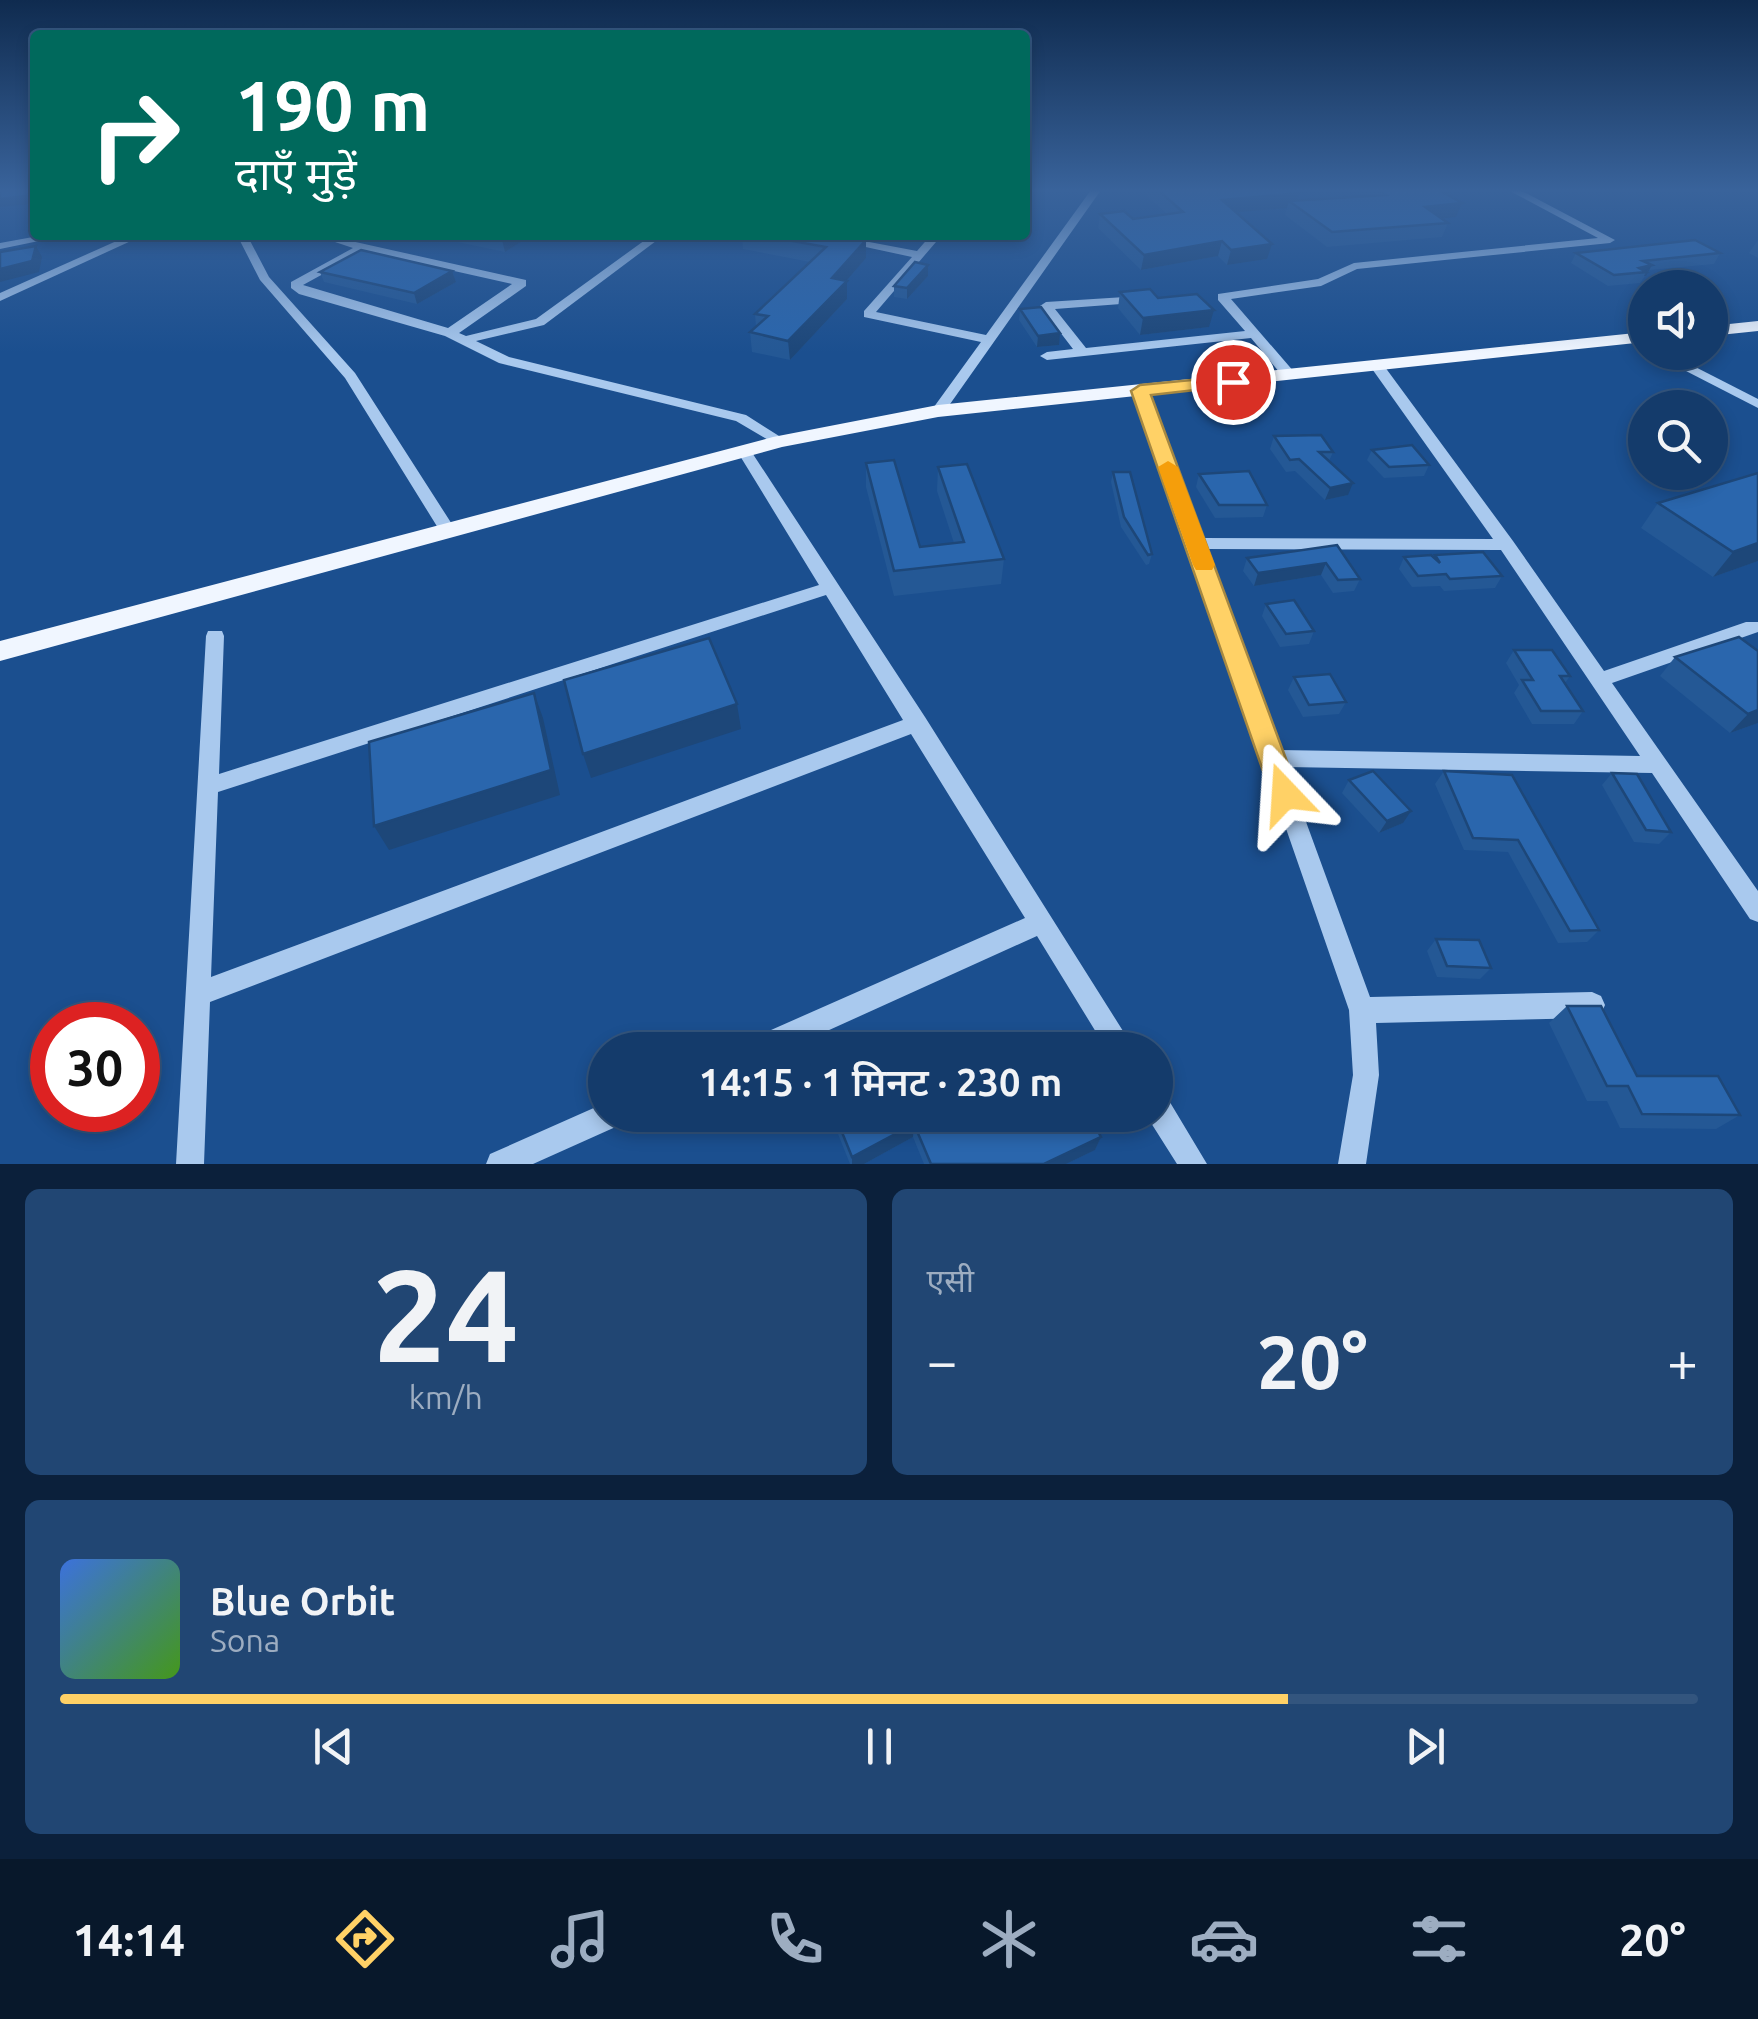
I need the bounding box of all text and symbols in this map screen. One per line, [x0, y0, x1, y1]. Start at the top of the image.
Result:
text: 190 m [235, 66, 430, 144]
icon: right [70, 70, 200, 200]
text: दाएँ मुड़ें [235, 148, 357, 199]
map controls [1628, 270, 1728, 490]
button: sound [1628, 270, 1728, 370]
pin [1191, 340, 1276, 425]
icon: arrive [1206, 355, 1261, 410]
button: search [1628, 390, 1728, 490]
position arrow [1233, 742, 1337, 846]
speed limit sign: 30 [30, 1002, 160, 1132]
text: 14:15 · 1 मिनट · 230 m [699, 1061, 1062, 1103]
text: 24 [372, 1241, 519, 1387]
text: एसी [927, 1262, 974, 1298]
text: 20° [1257, 1319, 1368, 1403]
text: − [927, 1330, 958, 1391]
text: + [1667, 1330, 1698, 1391]
text: km/h [409, 1379, 483, 1415]
text: Blue Orbit [210, 1580, 395, 1622]
text: Sona [210, 1622, 280, 1658]
icon: previous [306, 1719, 361, 1774]
icon: pause [852, 1719, 907, 1774]
icon: next [1398, 1719, 1453, 1774]
icon: directions [330, 1904, 400, 1974]
icon: music [545, 1904, 615, 1974]
icon: phone [760, 1904, 830, 1974]
icon: climate [974, 1904, 1044, 1974]
icon: car [1189, 1904, 1259, 1974]
icon: filters [1404, 1904, 1474, 1974]
text: 14:14 [72, 1914, 185, 1965]
text: 20° [1619, 1914, 1686, 1965]

